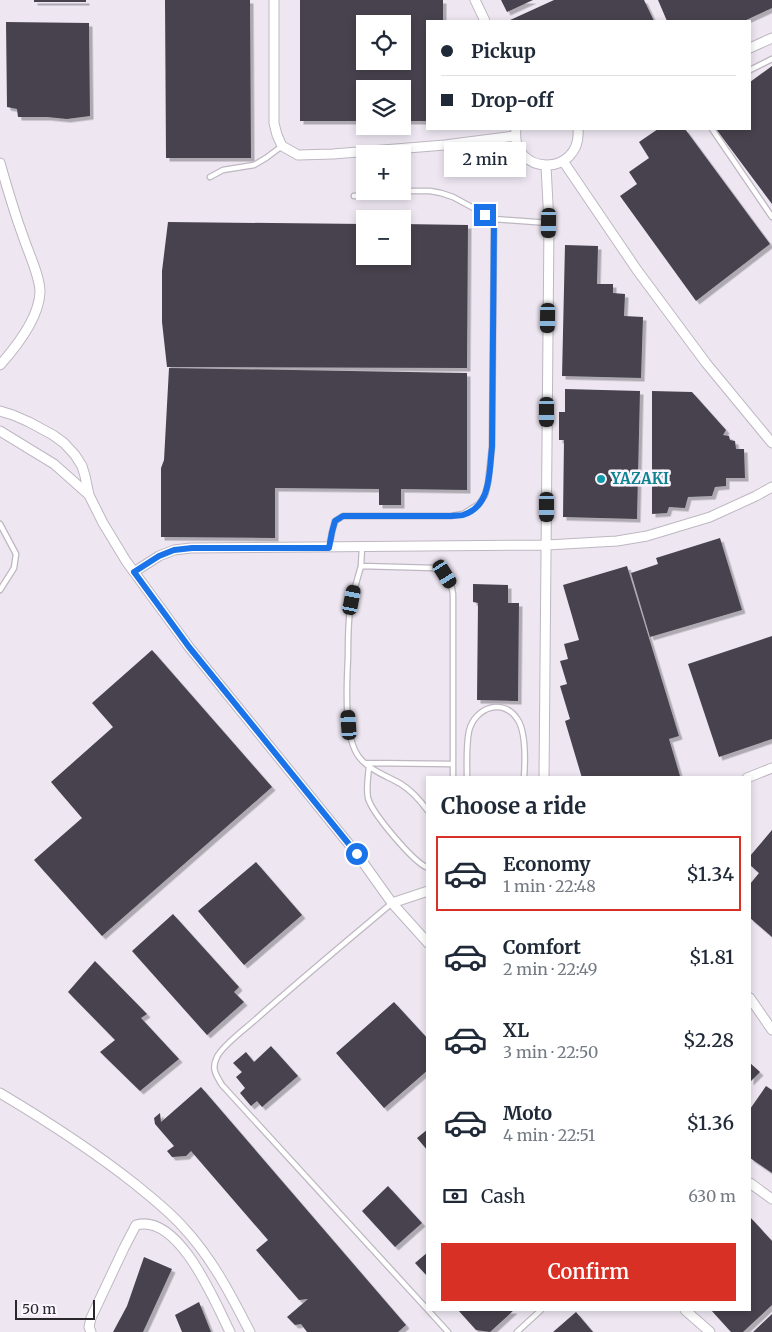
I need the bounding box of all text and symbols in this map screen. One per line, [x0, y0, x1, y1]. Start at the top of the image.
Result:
map controls [356, 15, 411, 265]
button: locate [356, 15, 411, 70]
text: Pickup [471, 39, 536, 63]
button: layers [356, 80, 411, 135]
text: Drop-off [471, 88, 553, 112]
callout: 2 min [444, 142, 526, 178]
button: + [356, 145, 411, 200]
text: 2 min [462, 149, 508, 169]
route end [474, 204, 496, 226]
car [541, 208, 556, 238]
button: − [356, 210, 411, 265]
car [540, 303, 555, 333]
car [539, 397, 554, 427]
place label: YAZAKI [610, 469, 669, 488]
marker: YAZAKI [595, 473, 607, 485]
car [539, 492, 554, 522]
car [430, 557, 459, 591]
car [341, 584, 362, 616]
car [340, 710, 357, 740]
text: Choose a ride [441, 792, 586, 820]
route start [346, 843, 368, 865]
icon: car [443, 851, 488, 896]
text: Economy [503, 852, 591, 876]
text: $1.34 [686, 862, 734, 886]
text: 1 min · 22:48 [503, 876, 596, 896]
icon: car [443, 934, 488, 979]
text: Comfort [503, 935, 581, 959]
text: $1.81 [689, 945, 734, 969]
text: 2 min · 22:49 [503, 959, 597, 979]
icon: car [443, 1017, 488, 1062]
text: XL [503, 1018, 529, 1042]
text: $2.28 [683, 1028, 734, 1052]
text: 3 min · 22:50 [503, 1042, 598, 1062]
icon: car [443, 1100, 488, 1145]
text: Moto [503, 1101, 552, 1125]
text: $1.36 [687, 1111, 734, 1135]
text: 4 min · 22:51 [503, 1125, 595, 1145]
icon: cash [441, 1182, 469, 1210]
text: Cash [481, 1184, 525, 1208]
text: 630 m [688, 1186, 736, 1206]
button: Confirm [441, 1243, 736, 1301]
scale bar [15, 1297, 95, 1320]
text: 50 m [22, 1300, 56, 1318]

